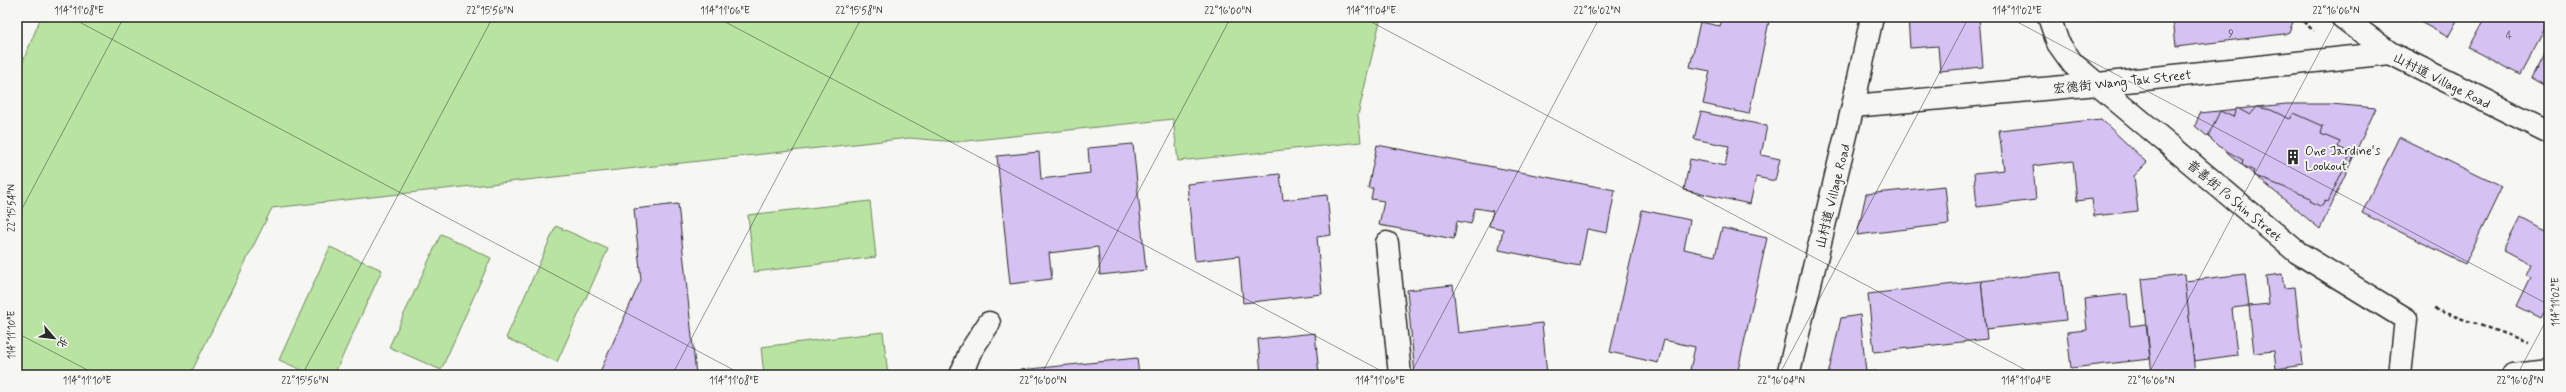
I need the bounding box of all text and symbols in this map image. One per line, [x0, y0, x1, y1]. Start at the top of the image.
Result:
text: 114°11'08"E [54, 4, 104, 18]
text: 22°15'56"N [466, 4, 514, 18]
text: 114°11'06"E [700, 4, 750, 18]
text: 22°15'58"N [835, 4, 883, 18]
text: 22°16'00"N [1204, 4, 1252, 18]
text: 114°11'04"E [1346, 4, 1396, 18]
text: 22°16'02"N [1574, 4, 1621, 18]
text: 114°11'02"E [1992, 4, 2042, 18]
text: 22°16'06"N [2312, 4, 2360, 18]
house number: 9 [2228, 27, 2234, 41]
house number: 4 [2506, 29, 2513, 43]
street label: 山村道 Village Road [2390, 49, 2493, 113]
street label: 宏德街 Wang Tak Street [2052, 67, 2192, 99]
street label: 山村道 Village Road [1812, 142, 1855, 250]
place label: One Jardine's Lookout [2305, 143, 2381, 175]
building icon: One Jardine's Lookout [2284, 148, 2302, 166]
street label: 普善街 Po Shin Street [2183, 157, 2285, 246]
text: 22°15'54"N [5, 184, 19, 232]
text: 114°11'02"E [2549, 277, 2563, 327]
text: 114°11'10"E [5, 311, 19, 359]
north arrow [34, 318, 74, 358]
text: 北 [53, 334, 71, 350]
text: 114°11'10"E [63, 374, 111, 388]
text: 22°15'56"N [281, 374, 329, 388]
text: 114°11'08"E [709, 374, 759, 388]
text: 22°16'00"N [1019, 374, 1067, 388]
text: 114°11'06"E [1355, 374, 1405, 388]
text: 22°16'04"N [1757, 374, 1805, 388]
text: 114°11'04"E [2001, 374, 2051, 388]
text: 22°16'06"N [2127, 374, 2175, 388]
text: 22°16'08"N [2496, 374, 2544, 388]

